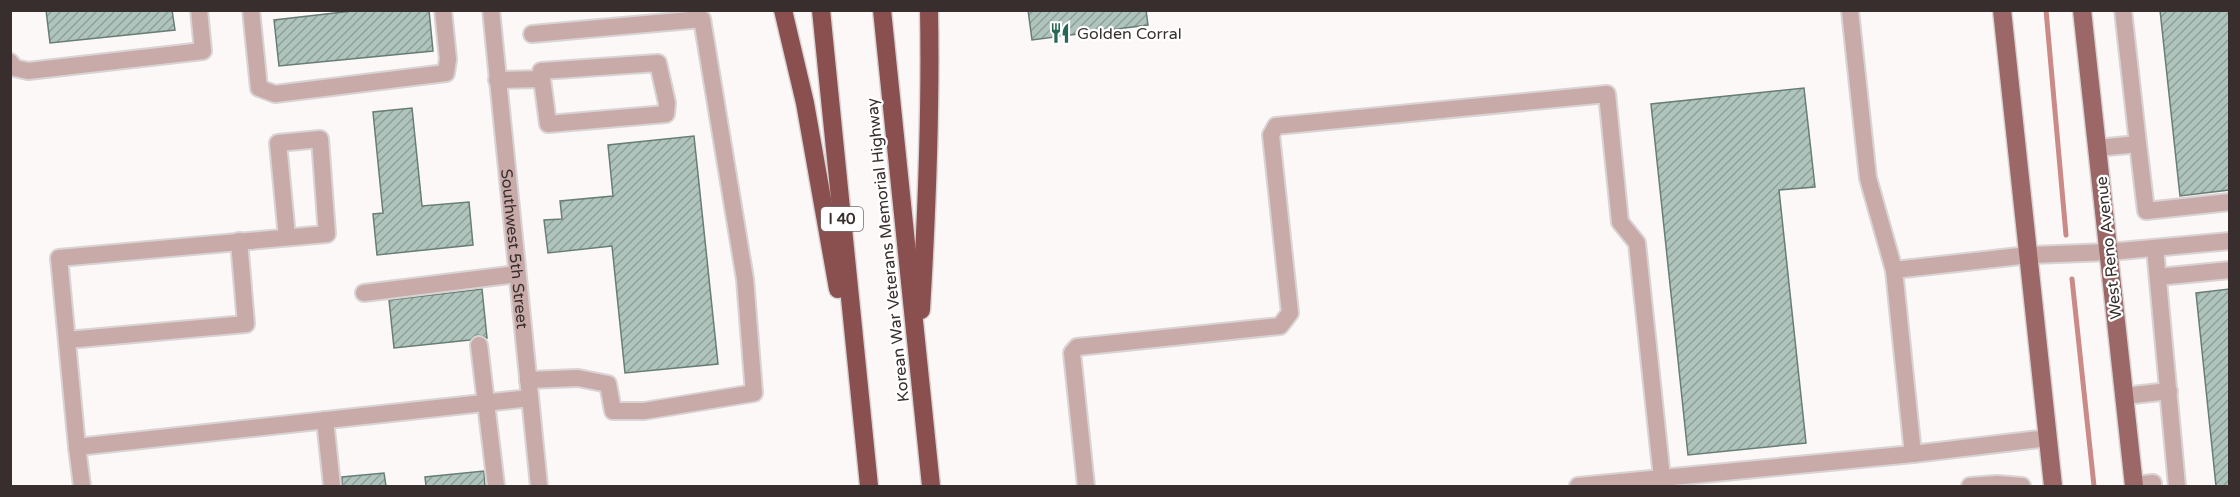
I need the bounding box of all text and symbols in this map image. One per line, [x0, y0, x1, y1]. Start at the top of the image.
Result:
restaurant icon: Golden Corral [1048, 21, 1072, 45]
place label: Golden Corral [1077, 24, 1182, 44]
street label: Korean War Veterans Memorial Highway [862, 96, 914, 403]
street label: Southwest 5th Street [496, 168, 532, 330]
street label: West Reno Avenue [2092, 175, 2126, 320]
road number: I 40 [821, 207, 863, 231]

